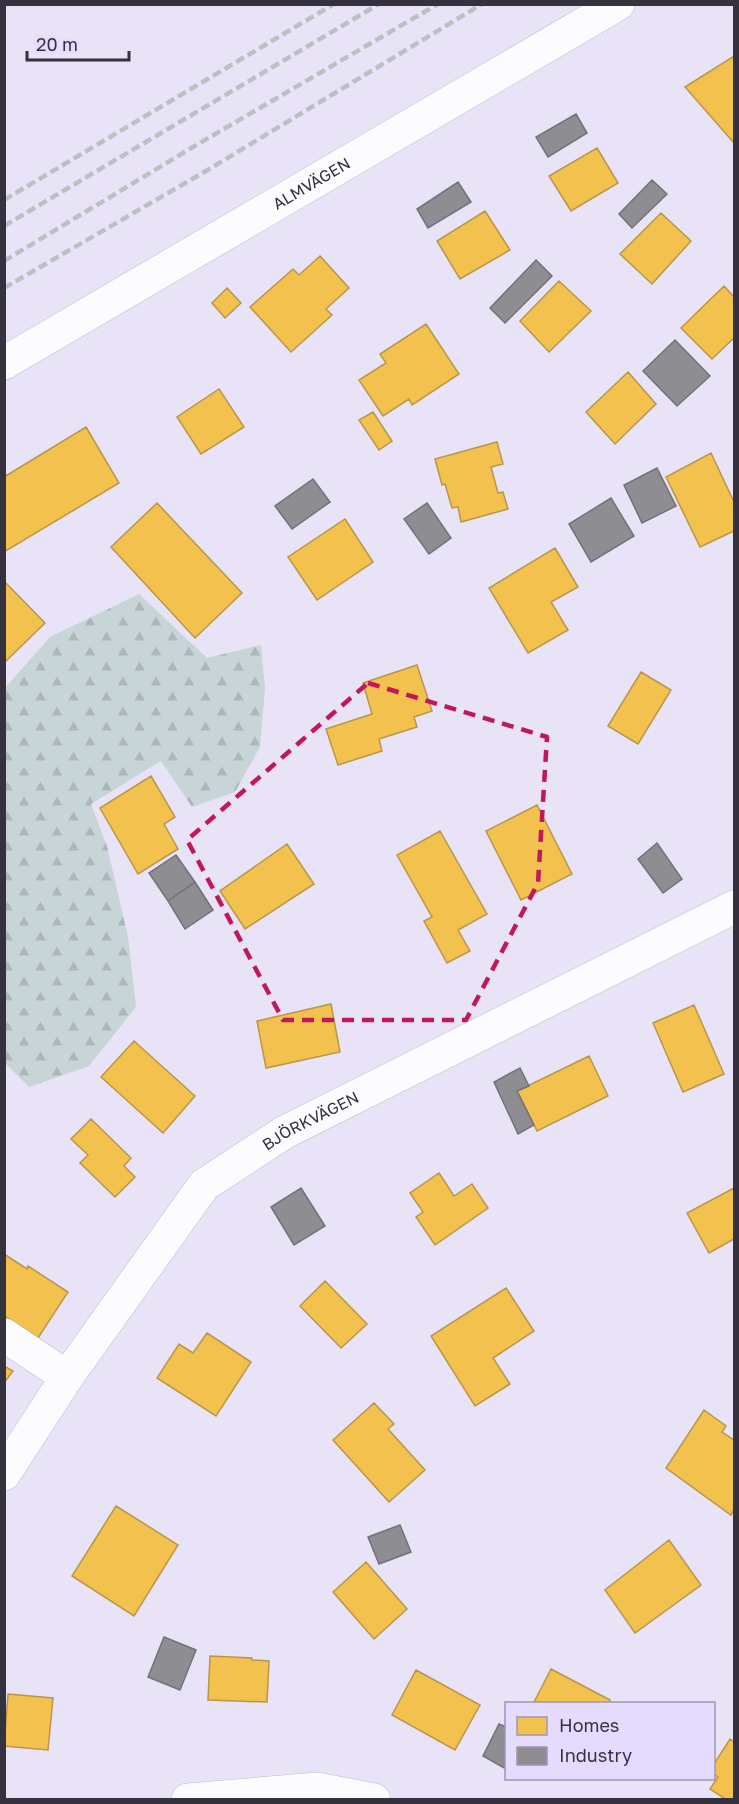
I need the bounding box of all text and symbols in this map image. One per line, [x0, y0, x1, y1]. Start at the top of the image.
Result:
scale bar [27, 24, 129, 62]
text: 20 m [36, 33, 78, 55]
street label: ALMVÄGEN [269, 153, 354, 214]
street label: BJÖRKVÄGEN [258, 1087, 362, 1154]
legend [505, 1702, 715, 1780]
text: Homes [559, 1714, 619, 1736]
text: Industry [559, 1744, 632, 1766]

